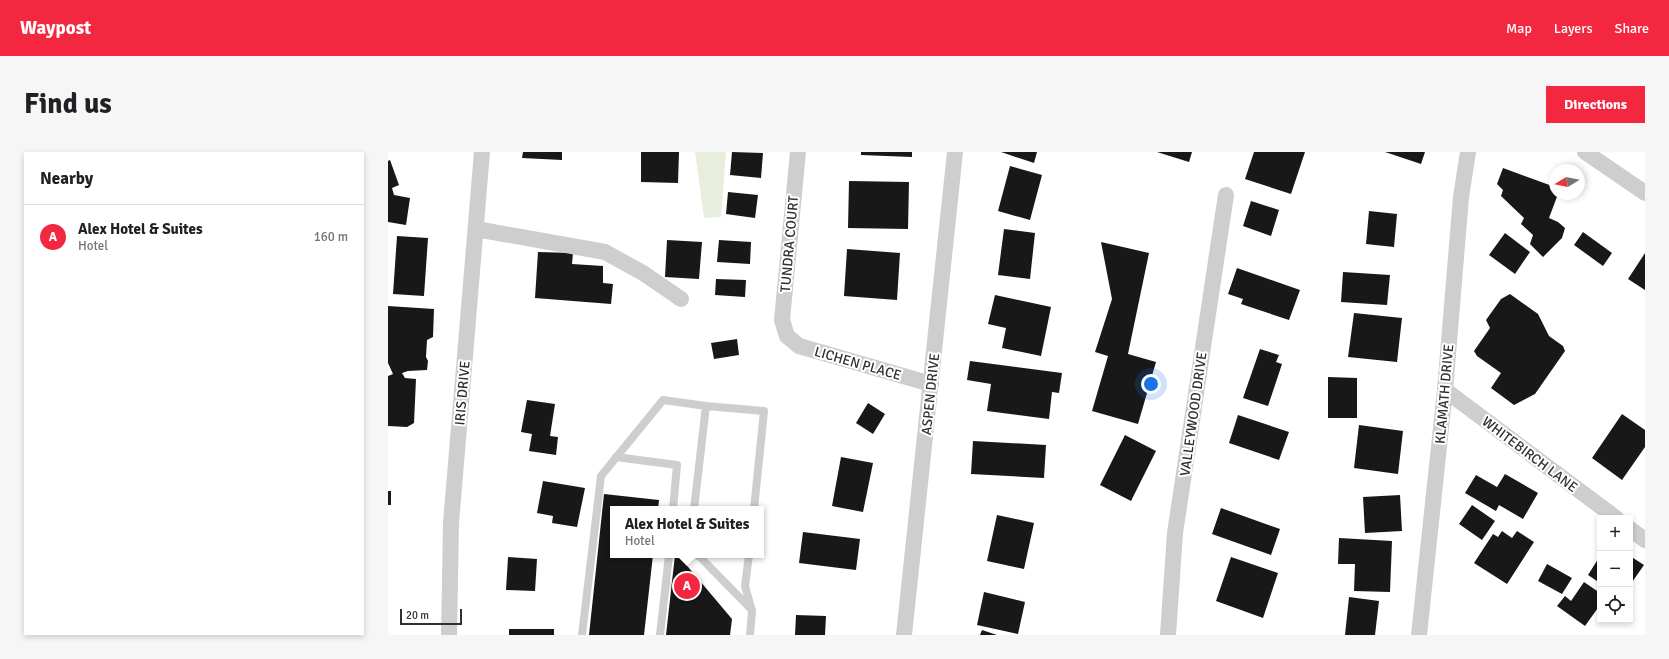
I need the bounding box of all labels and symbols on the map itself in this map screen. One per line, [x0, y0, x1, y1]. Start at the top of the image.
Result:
north arrow [1549, 164, 1585, 200]
street label: TUNDRA COURT [777, 195, 802, 293]
street label: LICHEN PLACE [812, 343, 903, 384]
street label: KLAMATH DRIVE [1432, 343, 1457, 445]
street label: VALLEYWOOD DRIVE [1176, 351, 1211, 477]
street label: ASPEN DRIVE [918, 352, 943, 436]
street label: IRIS DRIVE [451, 360, 474, 426]
your location [1141, 374, 1161, 394]
street label: WHITEBIRCH LANE [1479, 413, 1581, 496]
pin: A [674, 571, 700, 601]
scale bar [400, 607, 462, 626]

